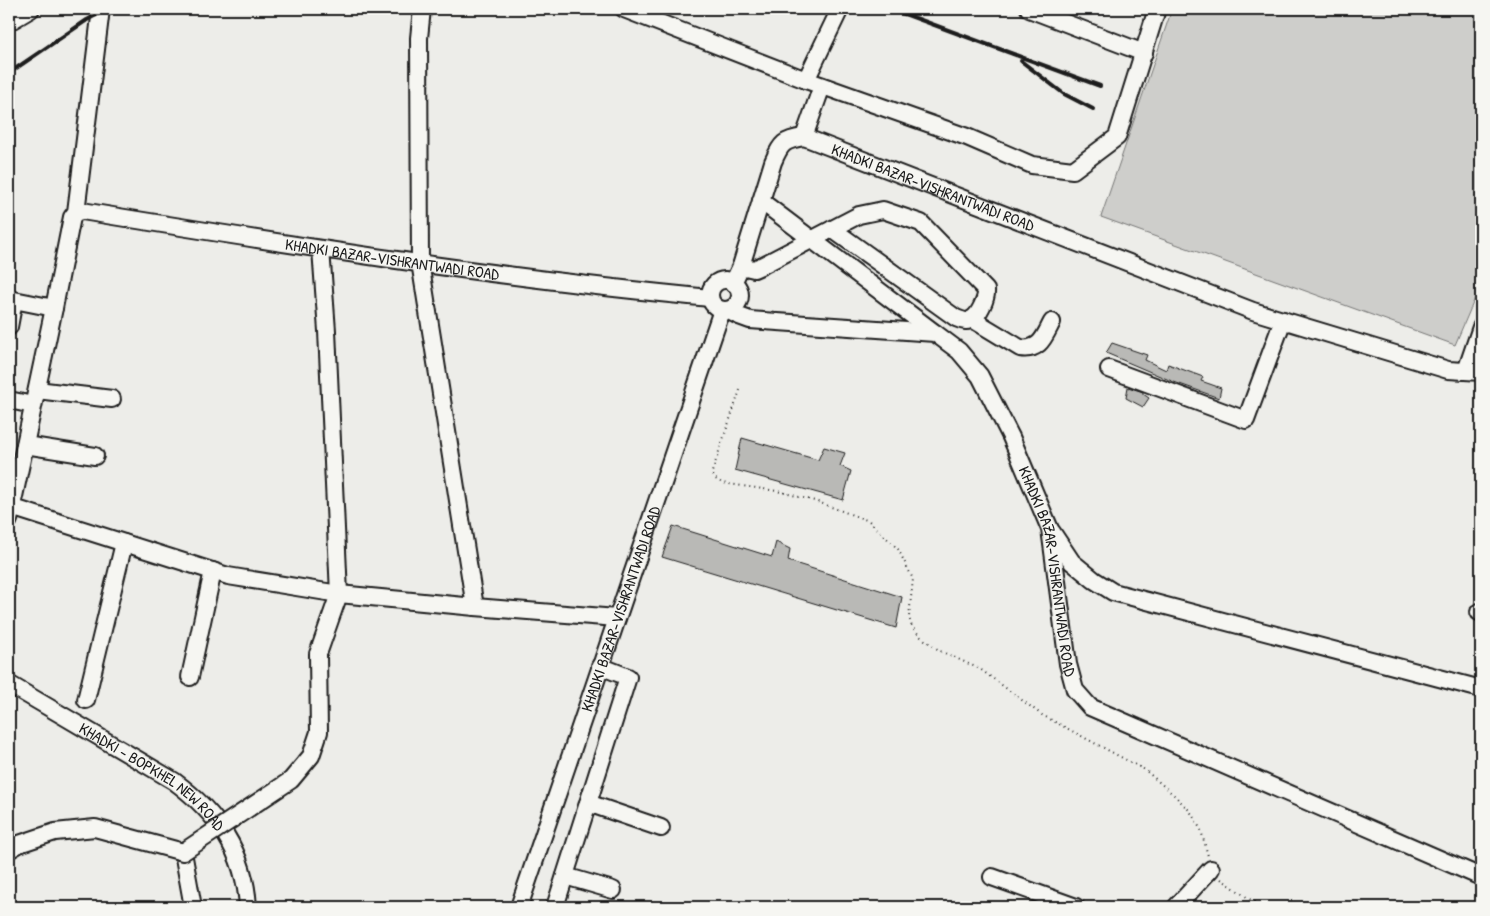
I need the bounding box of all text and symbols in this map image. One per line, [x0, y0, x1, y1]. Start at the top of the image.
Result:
street label: KHADKI BAZAR-VISHRANTWADI ROAD [828, 138, 1038, 236]
street label: KHADKI BAZAR-VISHRANTWADI ROAD [284, 233, 501, 285]
street label: KHADKI BAZAR-VISHRANTWADI ROAD [1014, 463, 1082, 679]
street label: KHADKI BAZAR-VISHRANTWADI ROAD [575, 503, 666, 714]
street label: KHADKI - BOPKHEL NEW ROAD [75, 717, 231, 835]

